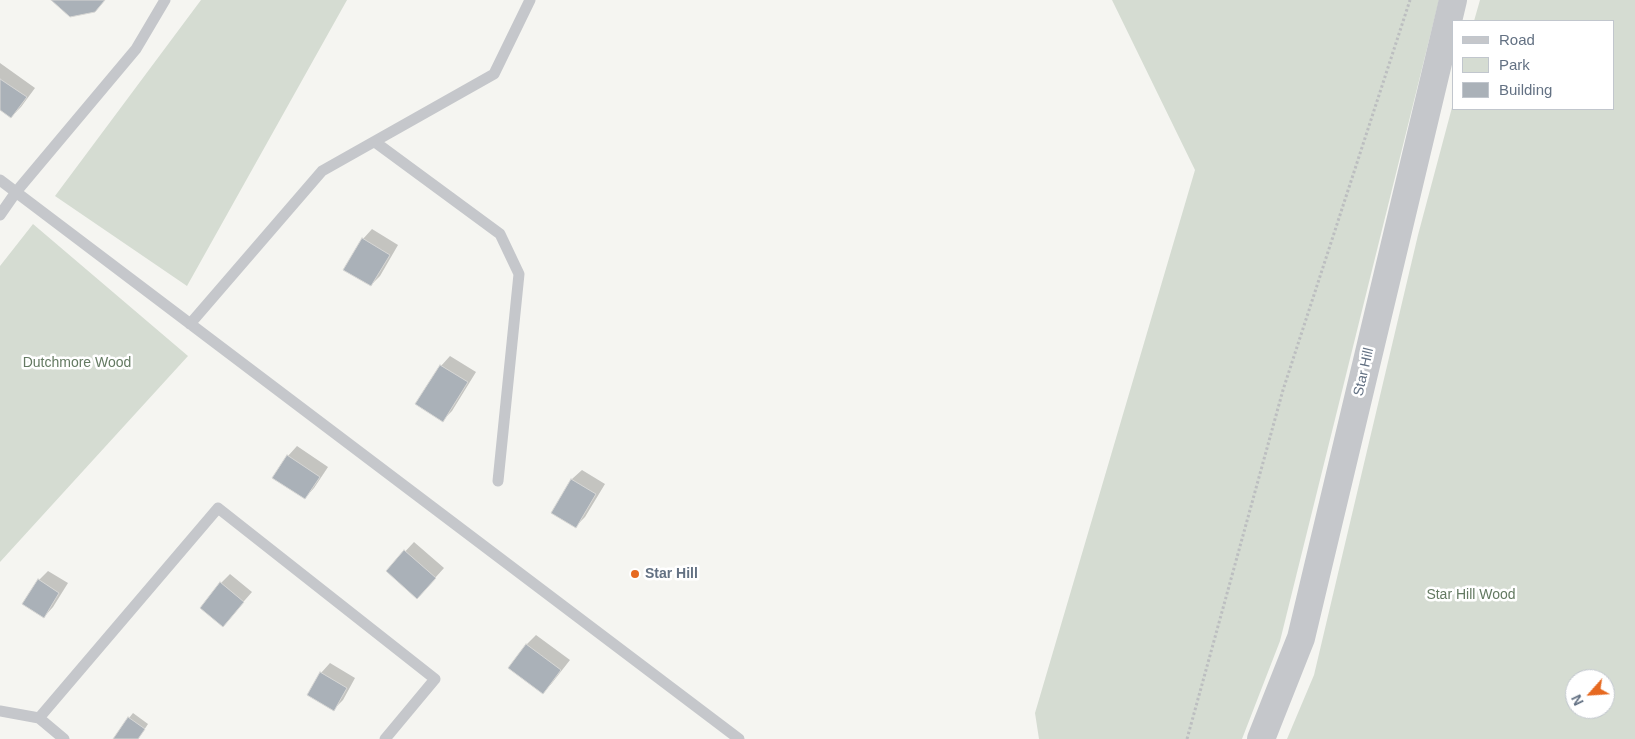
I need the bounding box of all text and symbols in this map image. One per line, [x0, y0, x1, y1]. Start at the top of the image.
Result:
legend [1452, 20, 1615, 110]
text: Road [1499, 31, 1535, 48]
text: Park [1499, 56, 1530, 73]
text: Building [1499, 81, 1552, 98]
street label: Star Hill [1350, 346, 1378, 398]
park label: Dutchmore Wood [23, 355, 131, 371]
place label: Star Hill [645, 566, 698, 582]
marker: Star Hill [629, 568, 641, 580]
park label: Star Hill Wood [1426, 587, 1516, 603]
north arrow [1565, 669, 1615, 719]
text: N [1568, 692, 1587, 708]

